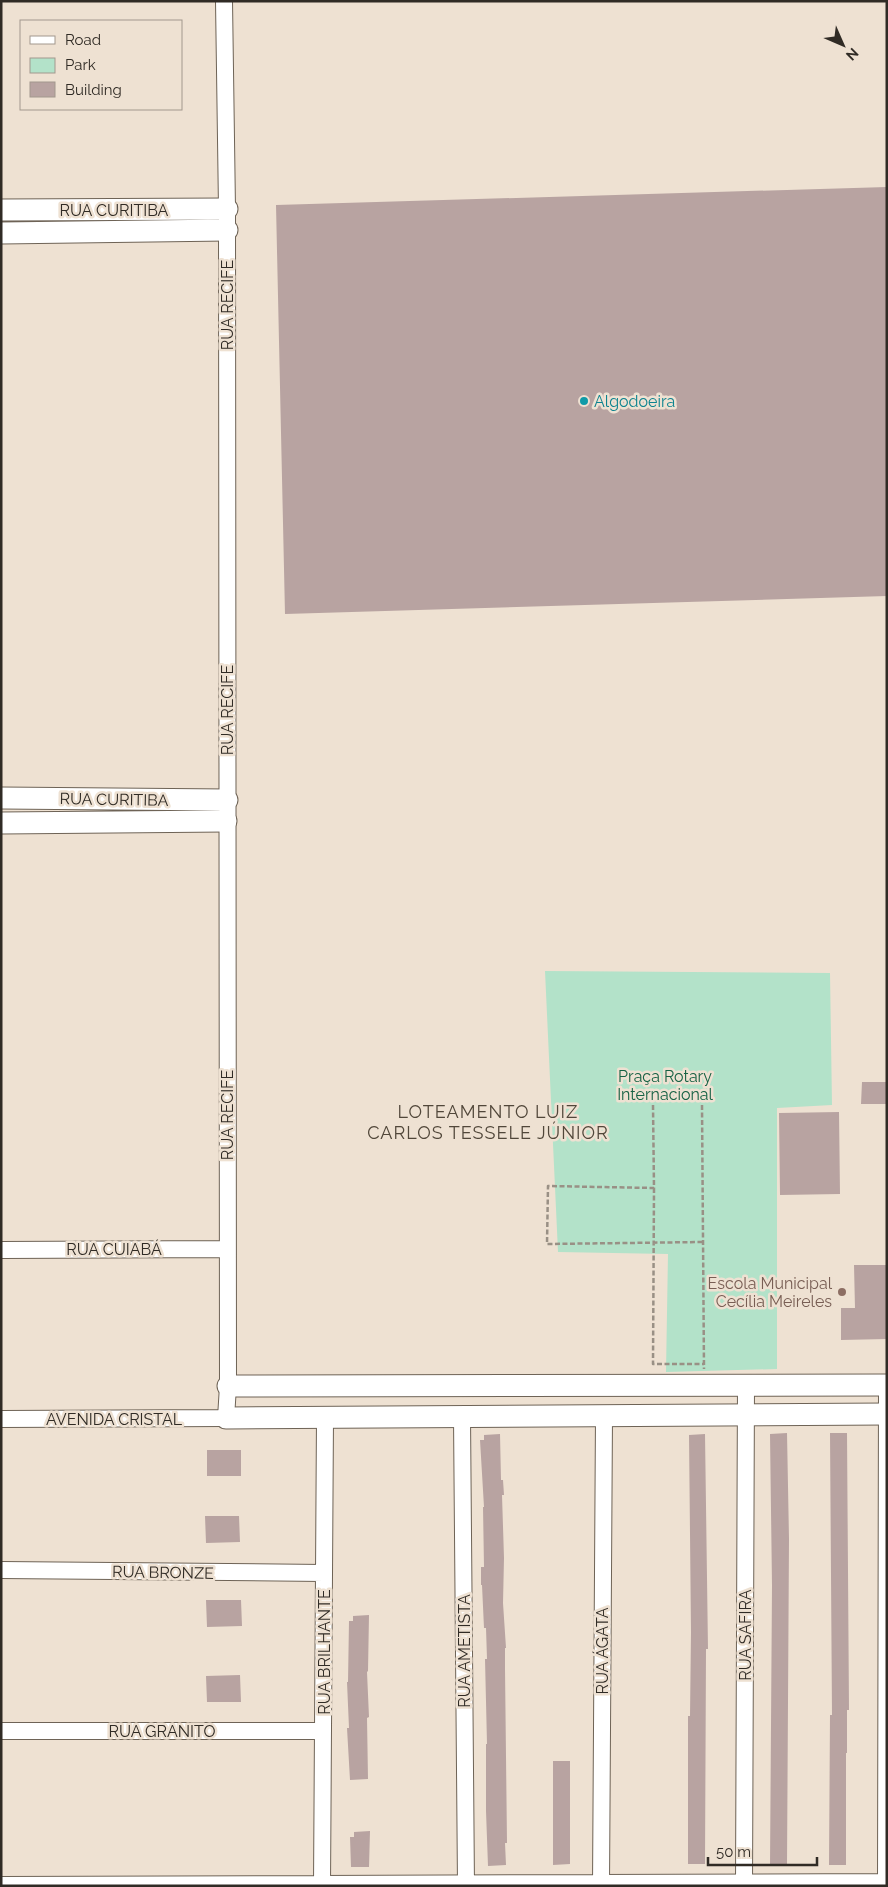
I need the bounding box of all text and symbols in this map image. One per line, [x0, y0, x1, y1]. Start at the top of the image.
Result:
legend [20, 20, 182, 110]
north arrow [818, 20, 868, 70]
text: Road [65, 31, 101, 49]
text: N [843, 45, 862, 64]
text: Park [65, 56, 96, 74]
text: Building [65, 81, 122, 99]
street label: RUA CURITIBA [60, 201, 169, 220]
street label: RUA RECIFE [218, 259, 237, 350]
place label: Algodoeira [594, 392, 675, 411]
marker: Algodoeira [578, 395, 590, 407]
street label: RUA RECIFE [218, 664, 237, 755]
street label: RUA CURITIBA [59, 789, 169, 810]
park label: Praça Rotary Internacional [617, 1067, 713, 1104]
street label: RUA RECIFE [218, 1069, 237, 1160]
district label: LOTEAMENTO LUIZ CARLOS TESSELE JÚNIOR [367, 1101, 609, 1143]
street label: RUA CUIABÁ [66, 1239, 162, 1259]
place label: Escola Municipal Cecília Meireles [708, 1274, 833, 1311]
marker: Escola Municipal Cecília Meireles [836, 1286, 848, 1298]
street label: AVENIDA CRISTAL [46, 1410, 183, 1429]
street label: RUA BRONZE [112, 1562, 214, 1583]
street label: RUA BRILHANTE [315, 1589, 334, 1715]
street label: RUA SAFIRA [736, 1589, 755, 1681]
street label: RUA AMETISTA [455, 1594, 474, 1708]
street label: RUA ÁGATA [592, 1607, 612, 1695]
street label: RUA GRANITO [109, 1722, 215, 1741]
scale bar [708, 1834, 817, 1866]
text: 50 m [716, 1843, 751, 1861]

